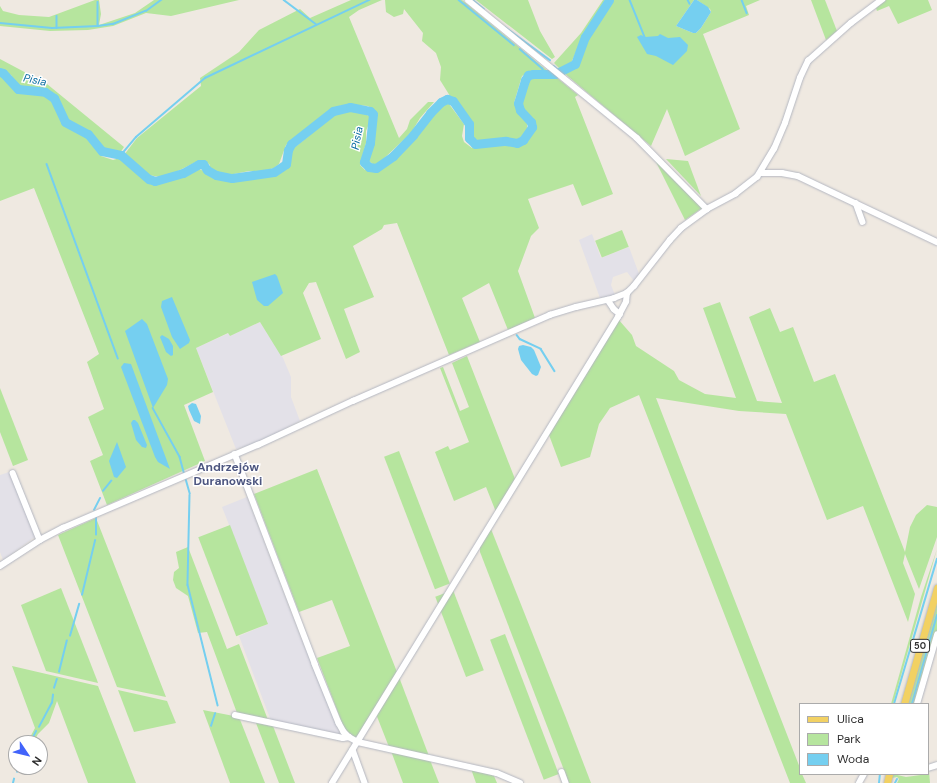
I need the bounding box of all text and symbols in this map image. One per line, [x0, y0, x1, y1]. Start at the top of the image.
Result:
water label: Pisia [22, 71, 48, 89]
water label: Pisia [348, 125, 366, 151]
district label: Andrzejów Duranowski [194, 461, 262, 489]
road number: 50 [910, 639, 930, 653]
legend [799, 703, 929, 775]
text: Ulica [837, 711, 864, 727]
text: Park [837, 731, 861, 747]
north arrow [8, 735, 48, 775]
text: Woda [837, 751, 869, 767]
text: N [29, 754, 45, 769]

